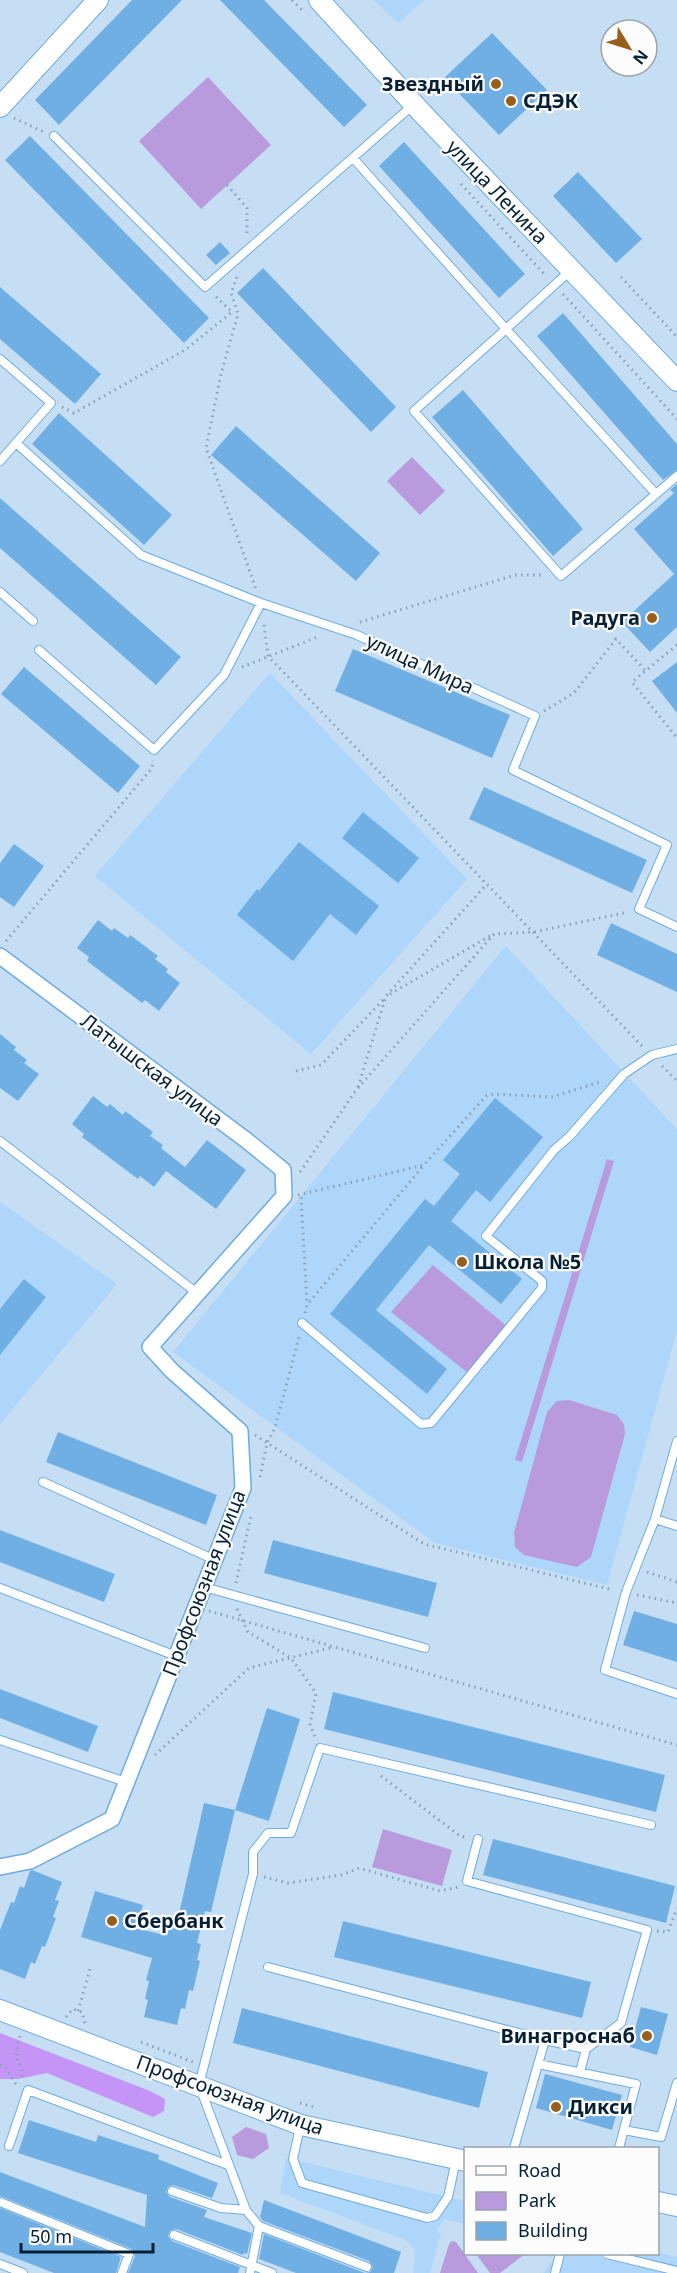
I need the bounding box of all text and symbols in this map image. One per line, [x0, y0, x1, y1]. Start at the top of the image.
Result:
north arrow [599, 18, 659, 78]
text: N [628, 45, 653, 69]
place label: Звездный [382, 70, 484, 97]
marker: Звездный [489, 77, 503, 91]
place label: СДЭК [523, 87, 579, 114]
marker: СДЭК [504, 94, 518, 108]
street label: улица Ленина [441, 134, 554, 250]
place label: Радуга [571, 604, 640, 631]
marker: Радуга [645, 611, 659, 625]
street label: улица Мира [362, 627, 478, 700]
street label: Латышская улица [76, 1007, 229, 1132]
place label: Школа №5 [474, 1248, 581, 1275]
marker: Школа №5 [455, 1255, 469, 1269]
street label: Профсоюзная улица [156, 1486, 252, 1680]
place label: Сбербанк [124, 1907, 224, 1934]
marker: Сбербанк [105, 1914, 119, 1928]
place label: Винагроснаб [501, 2022, 635, 2049]
marker: Винагроснаб [640, 2029, 654, 2043]
street label: Профсоюзная улица [133, 2048, 328, 2141]
place label: Дикси [568, 2093, 633, 2120]
marker: Дикси [549, 2100, 563, 2114]
legend [464, 2147, 659, 2255]
text: Road [518, 2158, 561, 2182]
text: Park [518, 2188, 556, 2212]
scale bar [21, 2216, 153, 2254]
text: Building [518, 2218, 588, 2242]
text: 50 m [30, 2224, 72, 2248]

